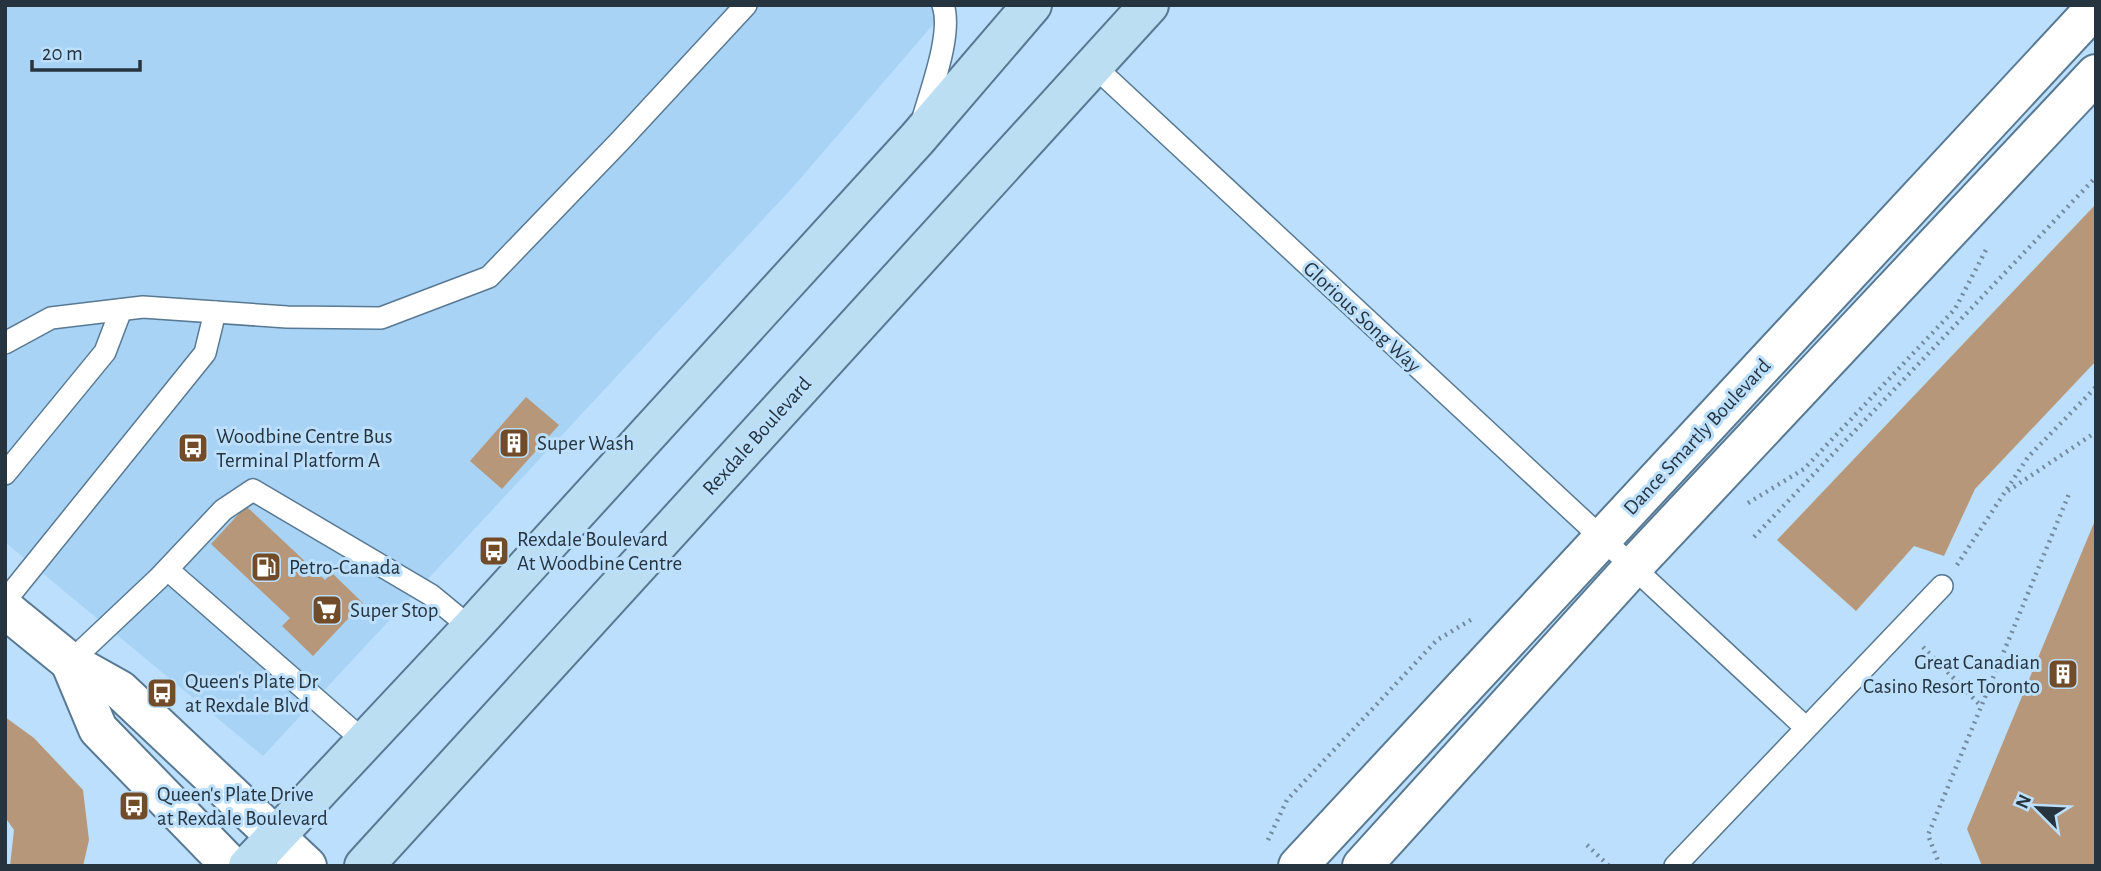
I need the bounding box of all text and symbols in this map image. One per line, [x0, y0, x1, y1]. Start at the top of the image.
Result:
scale bar [32, 28, 140, 72]
text: 20 m [42, 43, 83, 64]
street label: Glorious Song Way [1299, 258, 1425, 377]
street label: Dance Smartly Boulevard [1619, 355, 1775, 519]
street label: Rexdale Boulevard [699, 373, 815, 499]
place label: Woodbine Centre Bus Terminal Platform A [216, 426, 393, 471]
building icon: Super Wash [497, 426, 531, 460]
bus stop icon: Woodbine Centre Bus Terminal Platform A [176, 431, 210, 465]
place label: Super Wash [537, 433, 634, 454]
place label: Rexdale Boulevard At Woodbine Centre [517, 529, 682, 574]
bus stop icon: Rexdale Boulevard At Woodbine Centre [477, 534, 511, 568]
fuel station icon: Petro-Canada [249, 550, 283, 584]
place label: Petro-Canada [289, 557, 401, 578]
supermarket icon: Super Stop [310, 593, 344, 627]
place label: Super Stop [350, 600, 439, 621]
place label: Great Canadian Casino Resort Toronto [1863, 652, 2040, 697]
building icon: Great Canadian Casino Resort Toronto [2046, 657, 2080, 691]
place label: Queen's Plate Dr at Rexdale Blvd [185, 671, 319, 716]
bus stop icon: Queen's Plate Dr at Rexdale Blvd [145, 676, 179, 710]
north arrow [2003, 773, 2073, 843]
place label: Queen's Plate Drive at Rexdale Boulevard [157, 784, 328, 829]
bus stop icon: Queen's Plate Drive at Rexdale Boulevard [117, 789, 151, 823]
text: N [2012, 792, 2035, 812]

